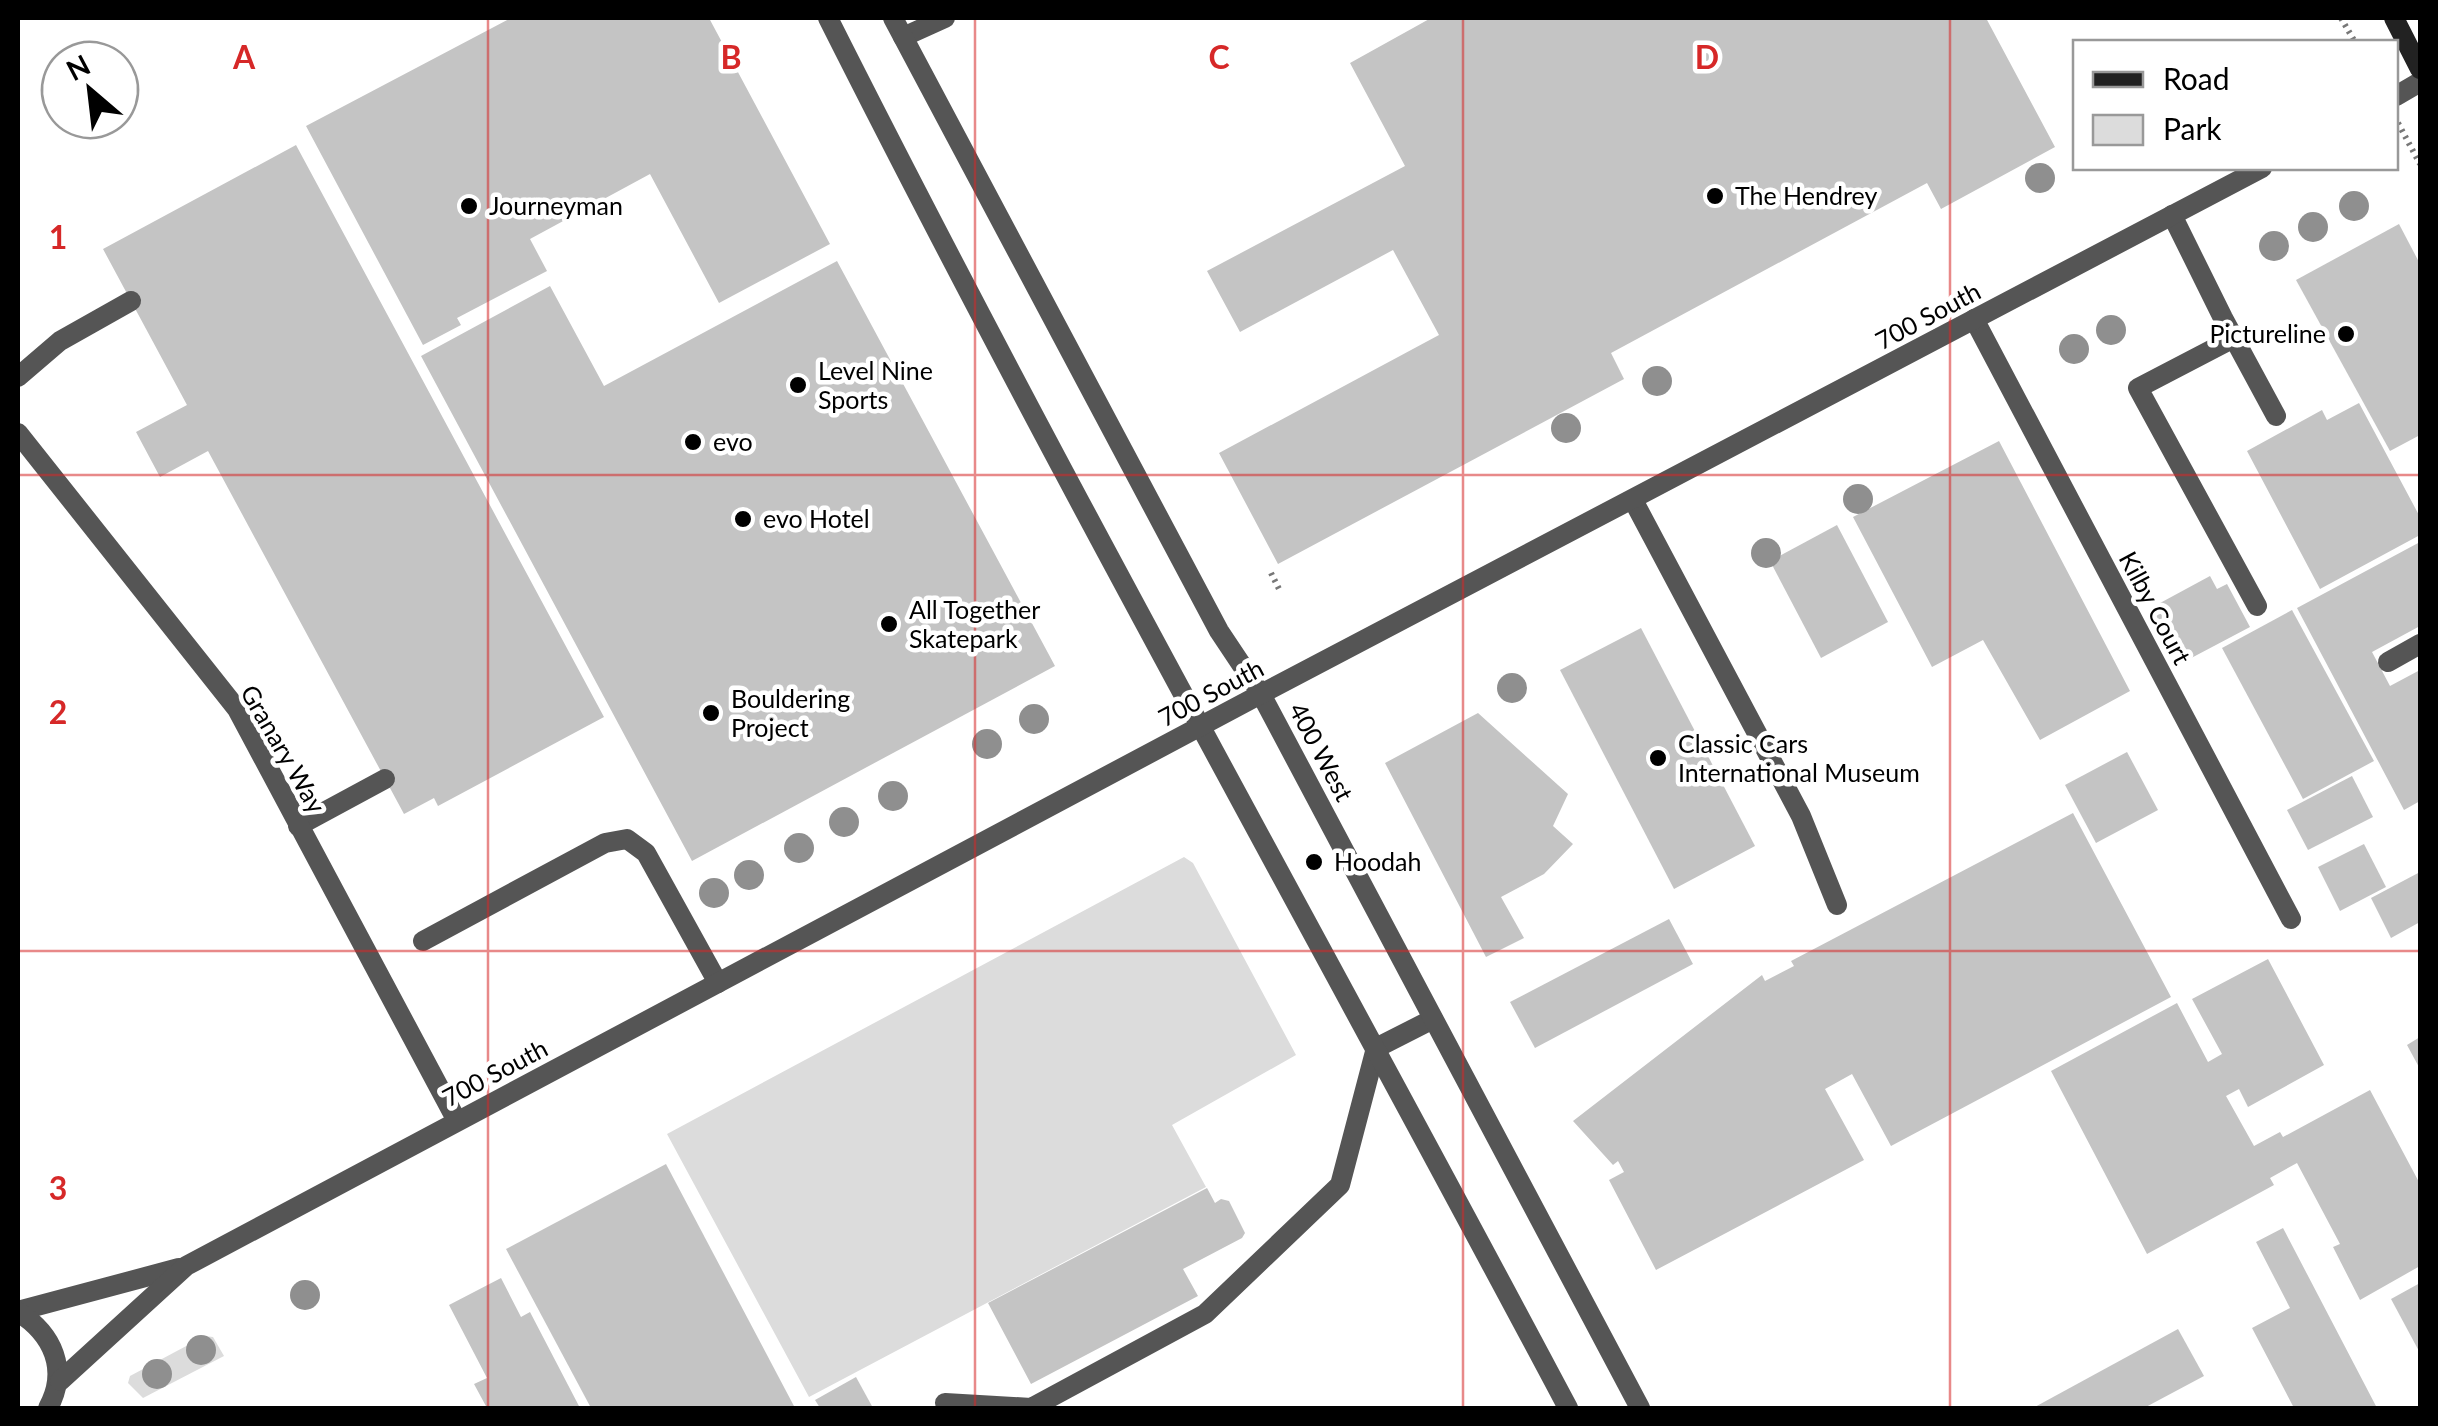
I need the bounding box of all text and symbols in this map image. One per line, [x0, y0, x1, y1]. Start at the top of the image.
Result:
text: A [232, 37, 256, 76]
text: B [720, 37, 742, 76]
text: C [1208, 37, 1230, 76]
text: D [1695, 37, 1719, 76]
north arrow [40, 40, 140, 140]
legend [2073, 40, 2398, 170]
text: N [60, 47, 95, 87]
text: Road [2163, 60, 2230, 96]
text: Park [2163, 110, 2222, 146]
place label: The Hendrey [1735, 180, 1877, 210]
marker: The Hendrey [1704, 185, 1726, 207]
place label: Journeyman [489, 190, 623, 220]
marker: Journeyman [458, 195, 480, 217]
text: 1 [49, 217, 67, 256]
street label: 700 South [1870, 275, 1985, 355]
place label: Pictureline [2209, 318, 2326, 348]
marker: Pictureline [2335, 323, 2357, 345]
place label: Level Nine Sports [818, 355, 933, 414]
marker: Level Nine Sports [787, 374, 809, 396]
place label: evo [713, 426, 753, 456]
marker: evo [682, 431, 704, 453]
place label: evo Hotel [763, 503, 870, 533]
marker: evo Hotel [732, 508, 754, 530]
street label: Kilby Court [2114, 546, 2198, 669]
place label: All Together Skatepark [909, 594, 1040, 653]
marker: All Together Skatepark [878, 613, 900, 635]
street label: 700 South [1153, 652, 1268, 732]
street label: Granary Way [235, 679, 333, 818]
place label: Bouldering Project [731, 683, 850, 742]
text: 2 [49, 692, 67, 731]
street label: 400 West [1284, 697, 1360, 806]
marker: Bouldering Project [700, 702, 722, 724]
place label: Classic Cars International Museum [1678, 728, 1920, 787]
marker: Classic Cars International Museum [1647, 747, 1669, 769]
place label: Hoodah [1334, 846, 1421, 876]
marker: Hoodah [1303, 851, 1325, 873]
street label: 700 South [437, 1032, 552, 1112]
text: 3 [49, 1168, 67, 1207]

